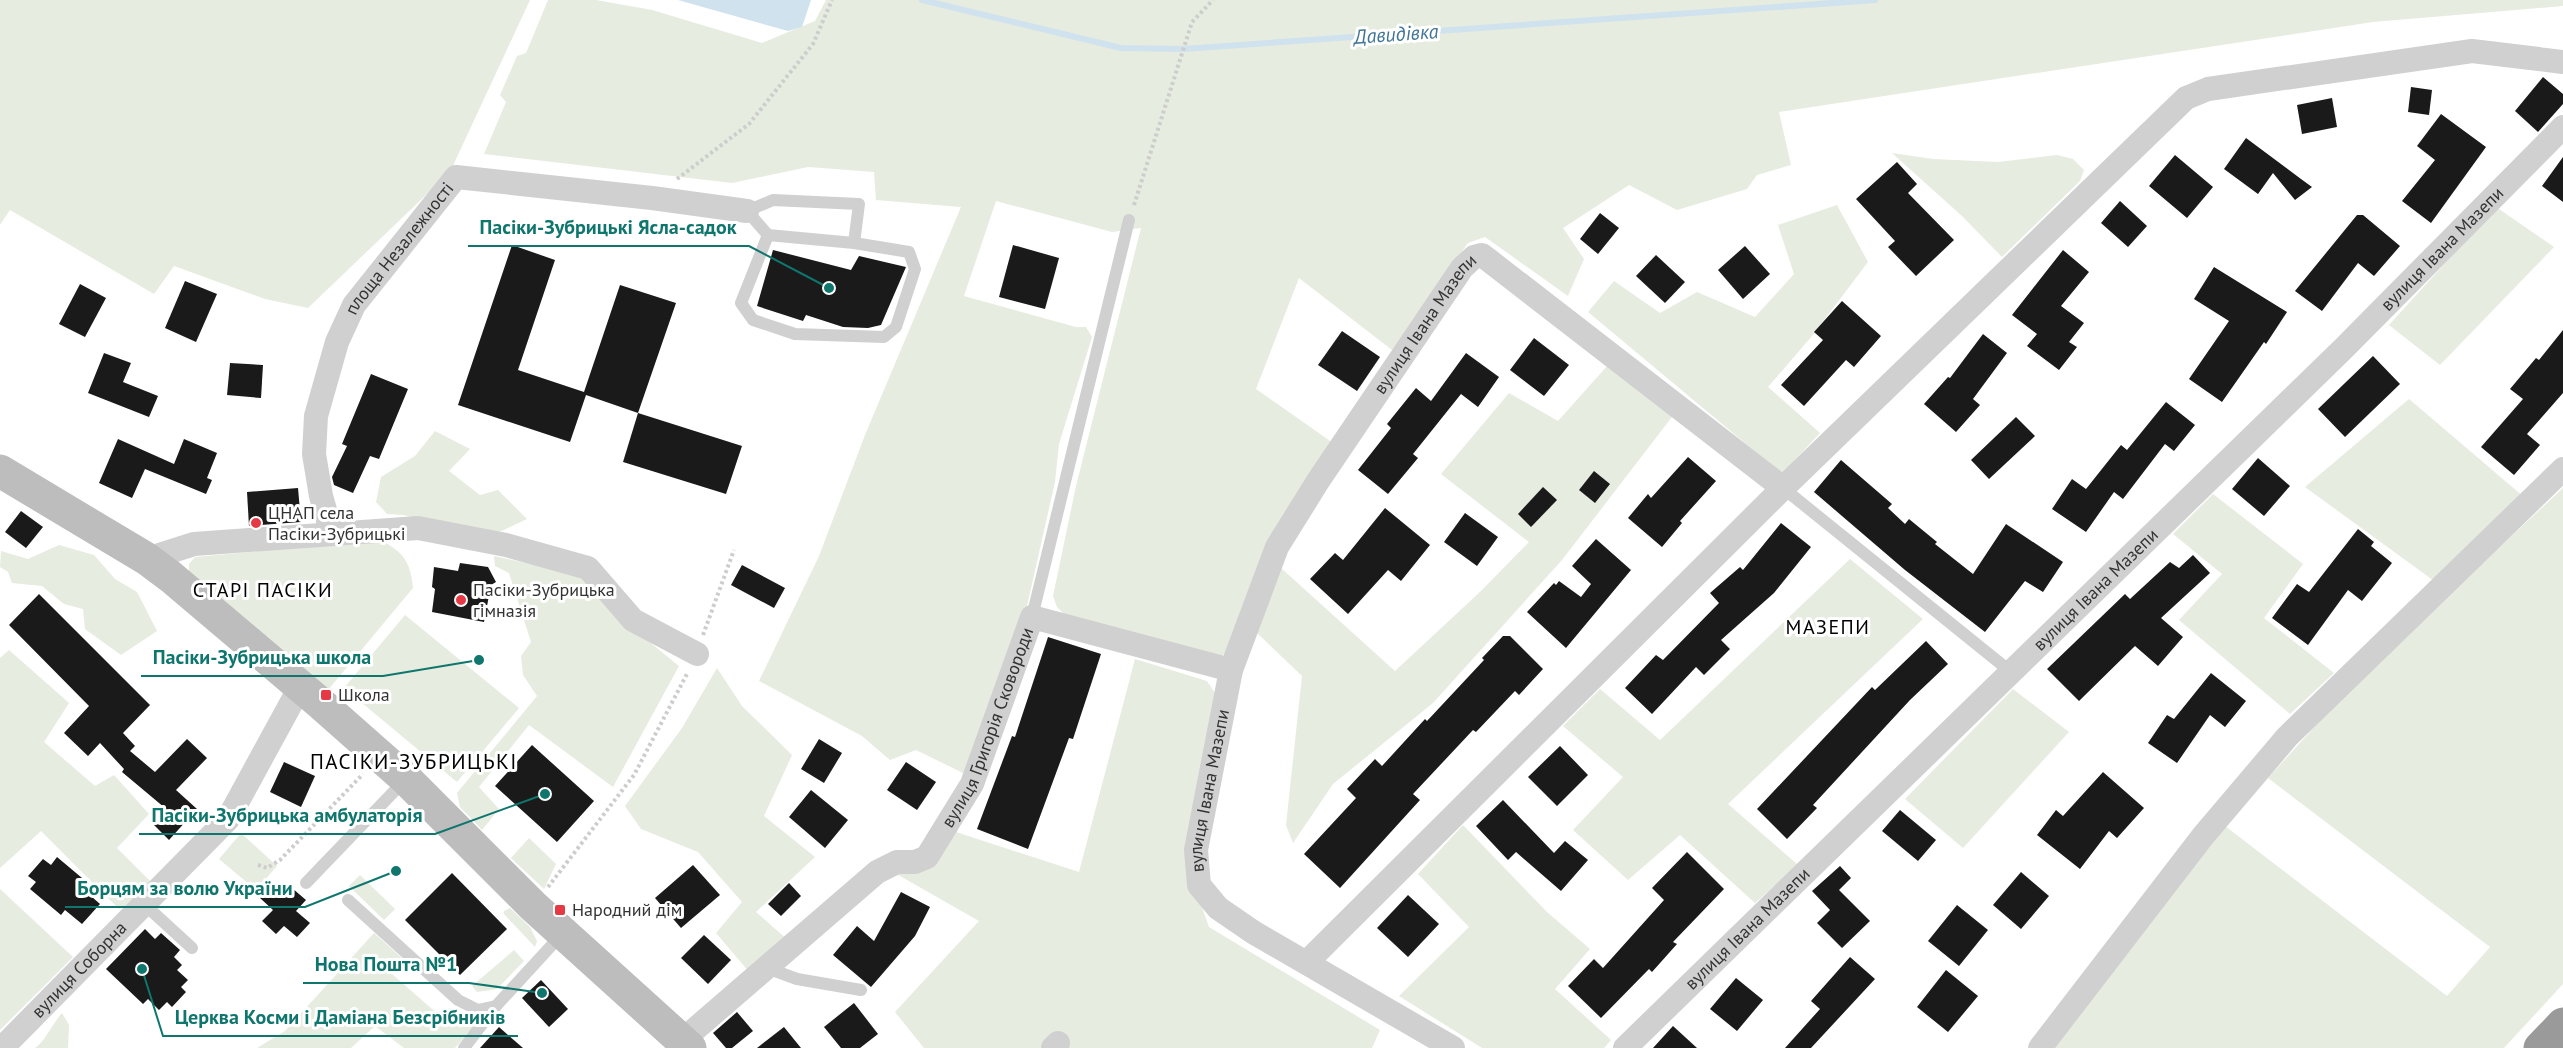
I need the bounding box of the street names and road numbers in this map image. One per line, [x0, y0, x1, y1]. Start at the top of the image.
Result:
street label: площа Незалежності [339, 177, 458, 318]
street label: вулиця Івана Мазепи [2375, 182, 2508, 315]
street label: вулиця Івана Мазепи [1368, 249, 1481, 398]
street label: вулиця Івана Мазепи [2028, 523, 2163, 655]
street label: вулиця Григорія Сковороди [936, 624, 1038, 832]
street label: вулиця Івана Мазепи [1184, 707, 1234, 873]
street label: вулиця Івана Мазепи [1680, 862, 1815, 994]
street label: вулиця Соборна [26, 916, 131, 1022]

